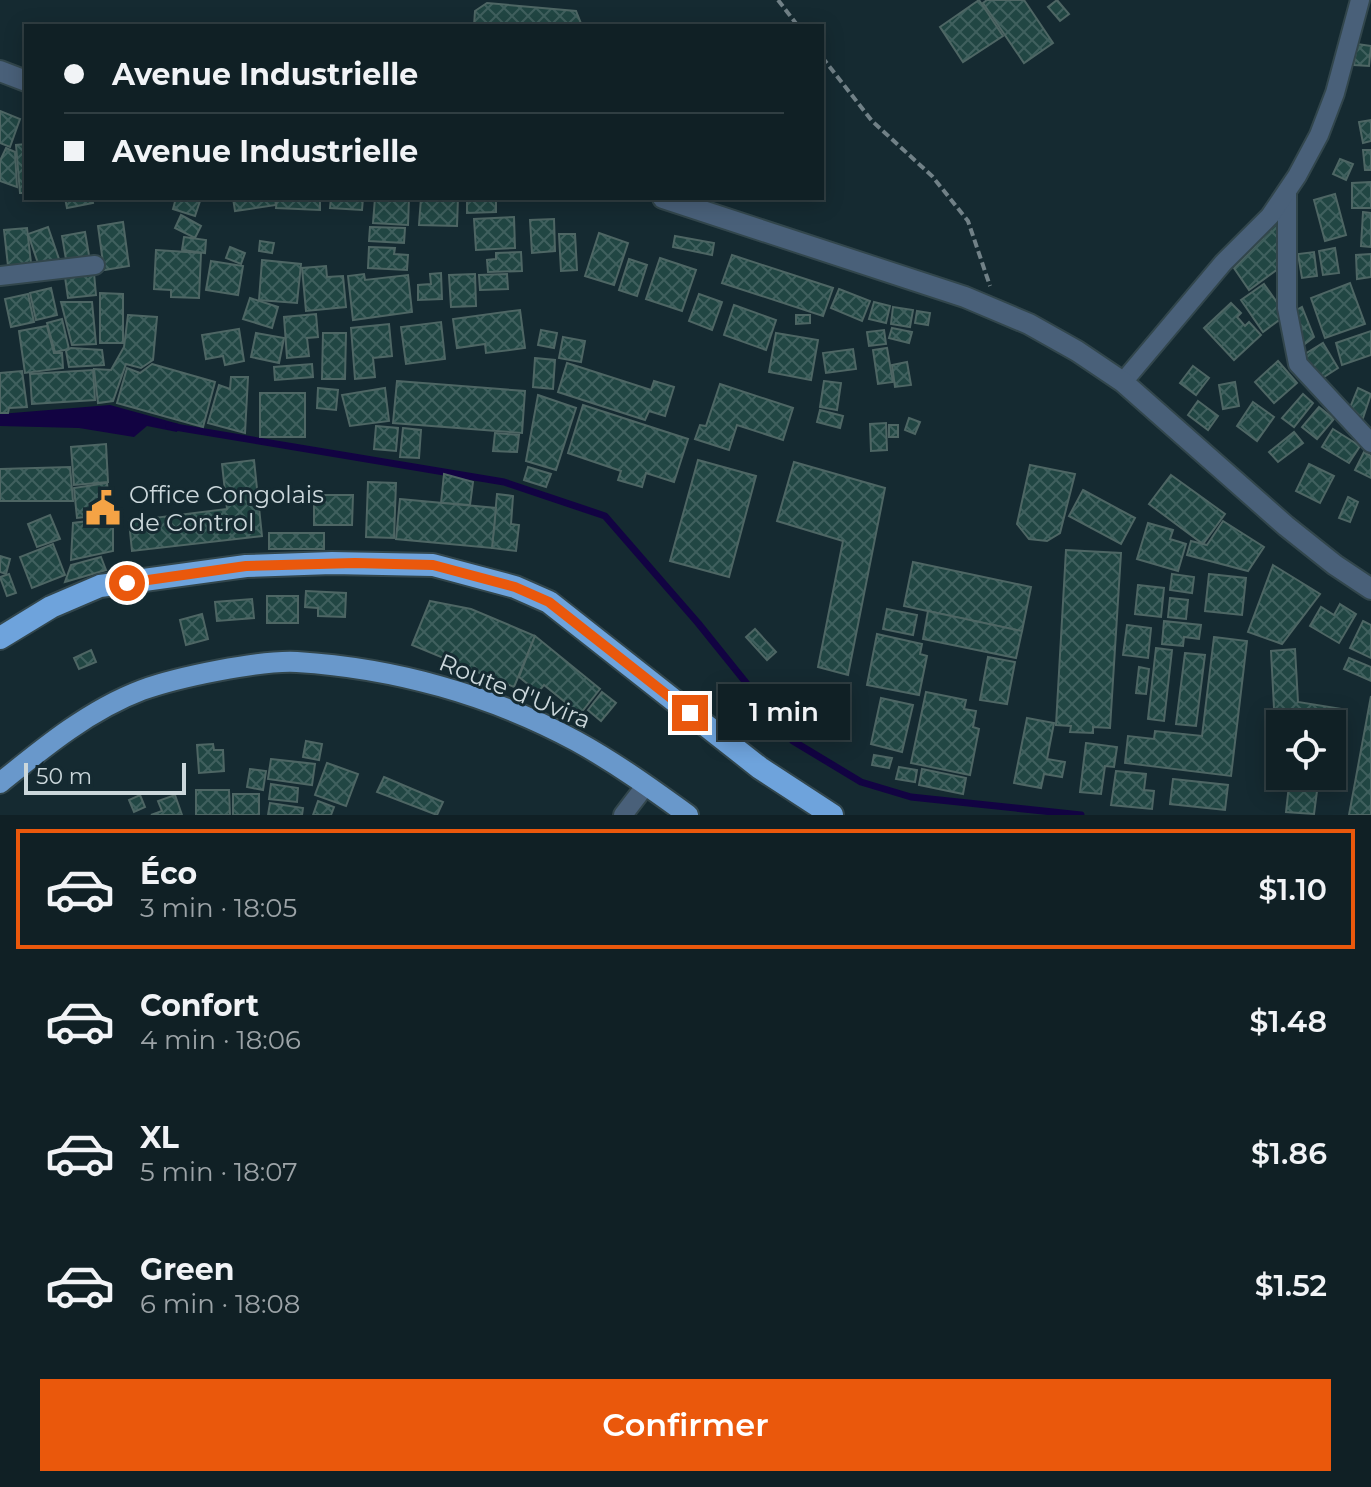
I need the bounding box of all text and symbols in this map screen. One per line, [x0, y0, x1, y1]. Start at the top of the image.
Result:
text: Avenue Industrielle [112, 56, 418, 93]
text: Avenue Industrielle [112, 133, 418, 170]
place label: Office Congolais de Control [129, 480, 324, 537]
public building icon: Office Congolais de Control [84, 489, 122, 527]
route start [109, 565, 145, 601]
street label: Route d'Uvira [435, 647, 595, 735]
callout: 1 min [718, 685, 850, 741]
route end [672, 695, 708, 731]
text: 1 min [749, 696, 819, 728]
map controls [1266, 710, 1346, 790]
button: locate [1266, 710, 1346, 790]
scale bar [24, 759, 186, 795]
text: 50 m [36, 763, 92, 790]
icon: car [44, 853, 116, 925]
text: Éco [140, 855, 197, 892]
text: $1.10 [1259, 871, 1327, 908]
text: 3 min · 18:05 [140, 892, 297, 924]
icon: car [44, 985, 116, 1057]
text: Confort [140, 987, 259, 1024]
text: $1.48 [1250, 1003, 1327, 1040]
text: 4 min · 18:06 [140, 1024, 301, 1056]
icon: car [44, 1117, 116, 1189]
text: XL [140, 1119, 179, 1156]
text: $1.86 [1251, 1135, 1327, 1172]
text: 5 min · 18:07 [140, 1156, 298, 1188]
icon: car [44, 1249, 116, 1321]
text: Green [140, 1251, 234, 1288]
text: $1.52 [1255, 1267, 1327, 1304]
text: 6 min · 18:08 [140, 1288, 300, 1320]
button: Confirmer [40, 1379, 1331, 1471]

